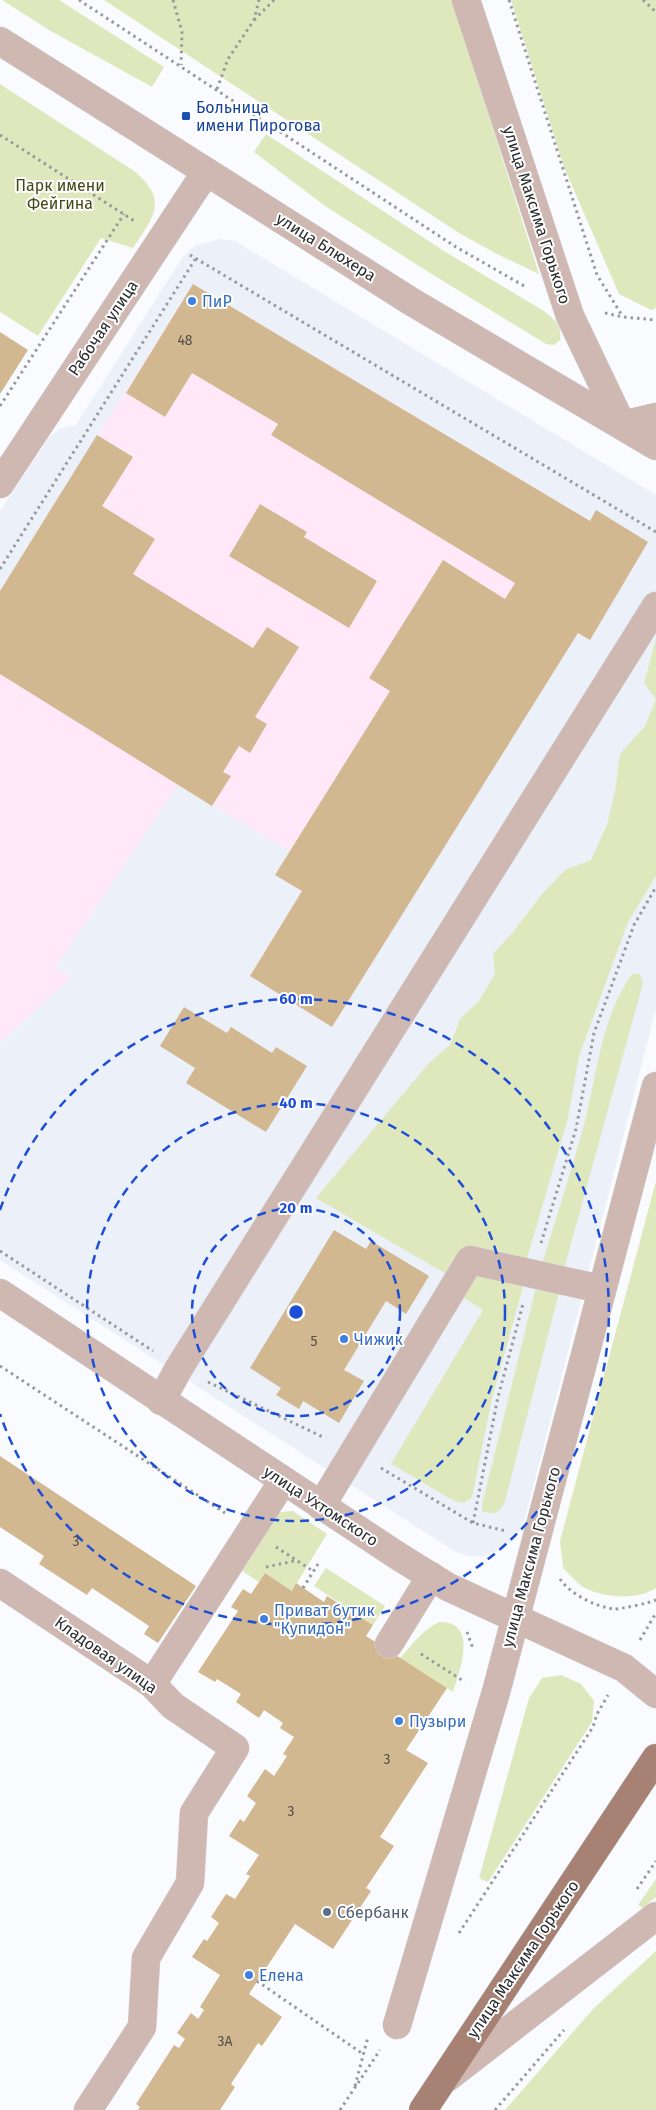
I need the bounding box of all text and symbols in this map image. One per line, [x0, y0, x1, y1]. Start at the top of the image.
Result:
place label: Больница имени Пирогова [196, 98, 321, 135]
marker: Больница имени Пирогова [180, 110, 192, 122]
street label: улица Максима Горького [499, 124, 575, 306]
park label: Парк имени Фейгина [15, 176, 105, 213]
street label: улица Блюхера [273, 209, 379, 285]
street label: Рабочая улица [64, 277, 142, 379]
place label: ПиР [202, 292, 232, 311]
marker: ПиР [186, 295, 198, 307]
house number: 48 [177, 332, 193, 349]
text: 60 m [279, 990, 313, 1008]
text: 40 m [279, 1094, 313, 1112]
text: 20 m [280, 1199, 312, 1217]
centre of rings [287, 1303, 305, 1321]
place label: Чижик [354, 1330, 403, 1349]
house number: 5 [310, 1333, 318, 1350]
marker: Чижик [338, 1333, 350, 1345]
street label: улица Ухтомского [260, 1462, 382, 1550]
street label: улица Максима Горького [498, 1465, 564, 1649]
house number: 3 [73, 1533, 80, 1550]
place label: Приват бутик "Купидон" [274, 1601, 375, 1638]
street label: Кладовая улица [51, 1613, 161, 1697]
marker: Приват бутик "Купидон" [258, 1613, 270, 1625]
place label: Пузыри [409, 1712, 466, 1731]
marker: Пузыри [393, 1715, 405, 1727]
house number: 3 [384, 1751, 391, 1768]
house number: 3 [288, 1803, 295, 1820]
street label: улица Максима Горького [463, 1877, 583, 2041]
place label: Сбербанк [337, 1903, 409, 1922]
marker: Сбербанк [321, 1906, 333, 1918]
place label: Елена [259, 1966, 304, 1985]
marker: Елена [243, 1969, 255, 1981]
house number: 3А [217, 2033, 233, 2050]

